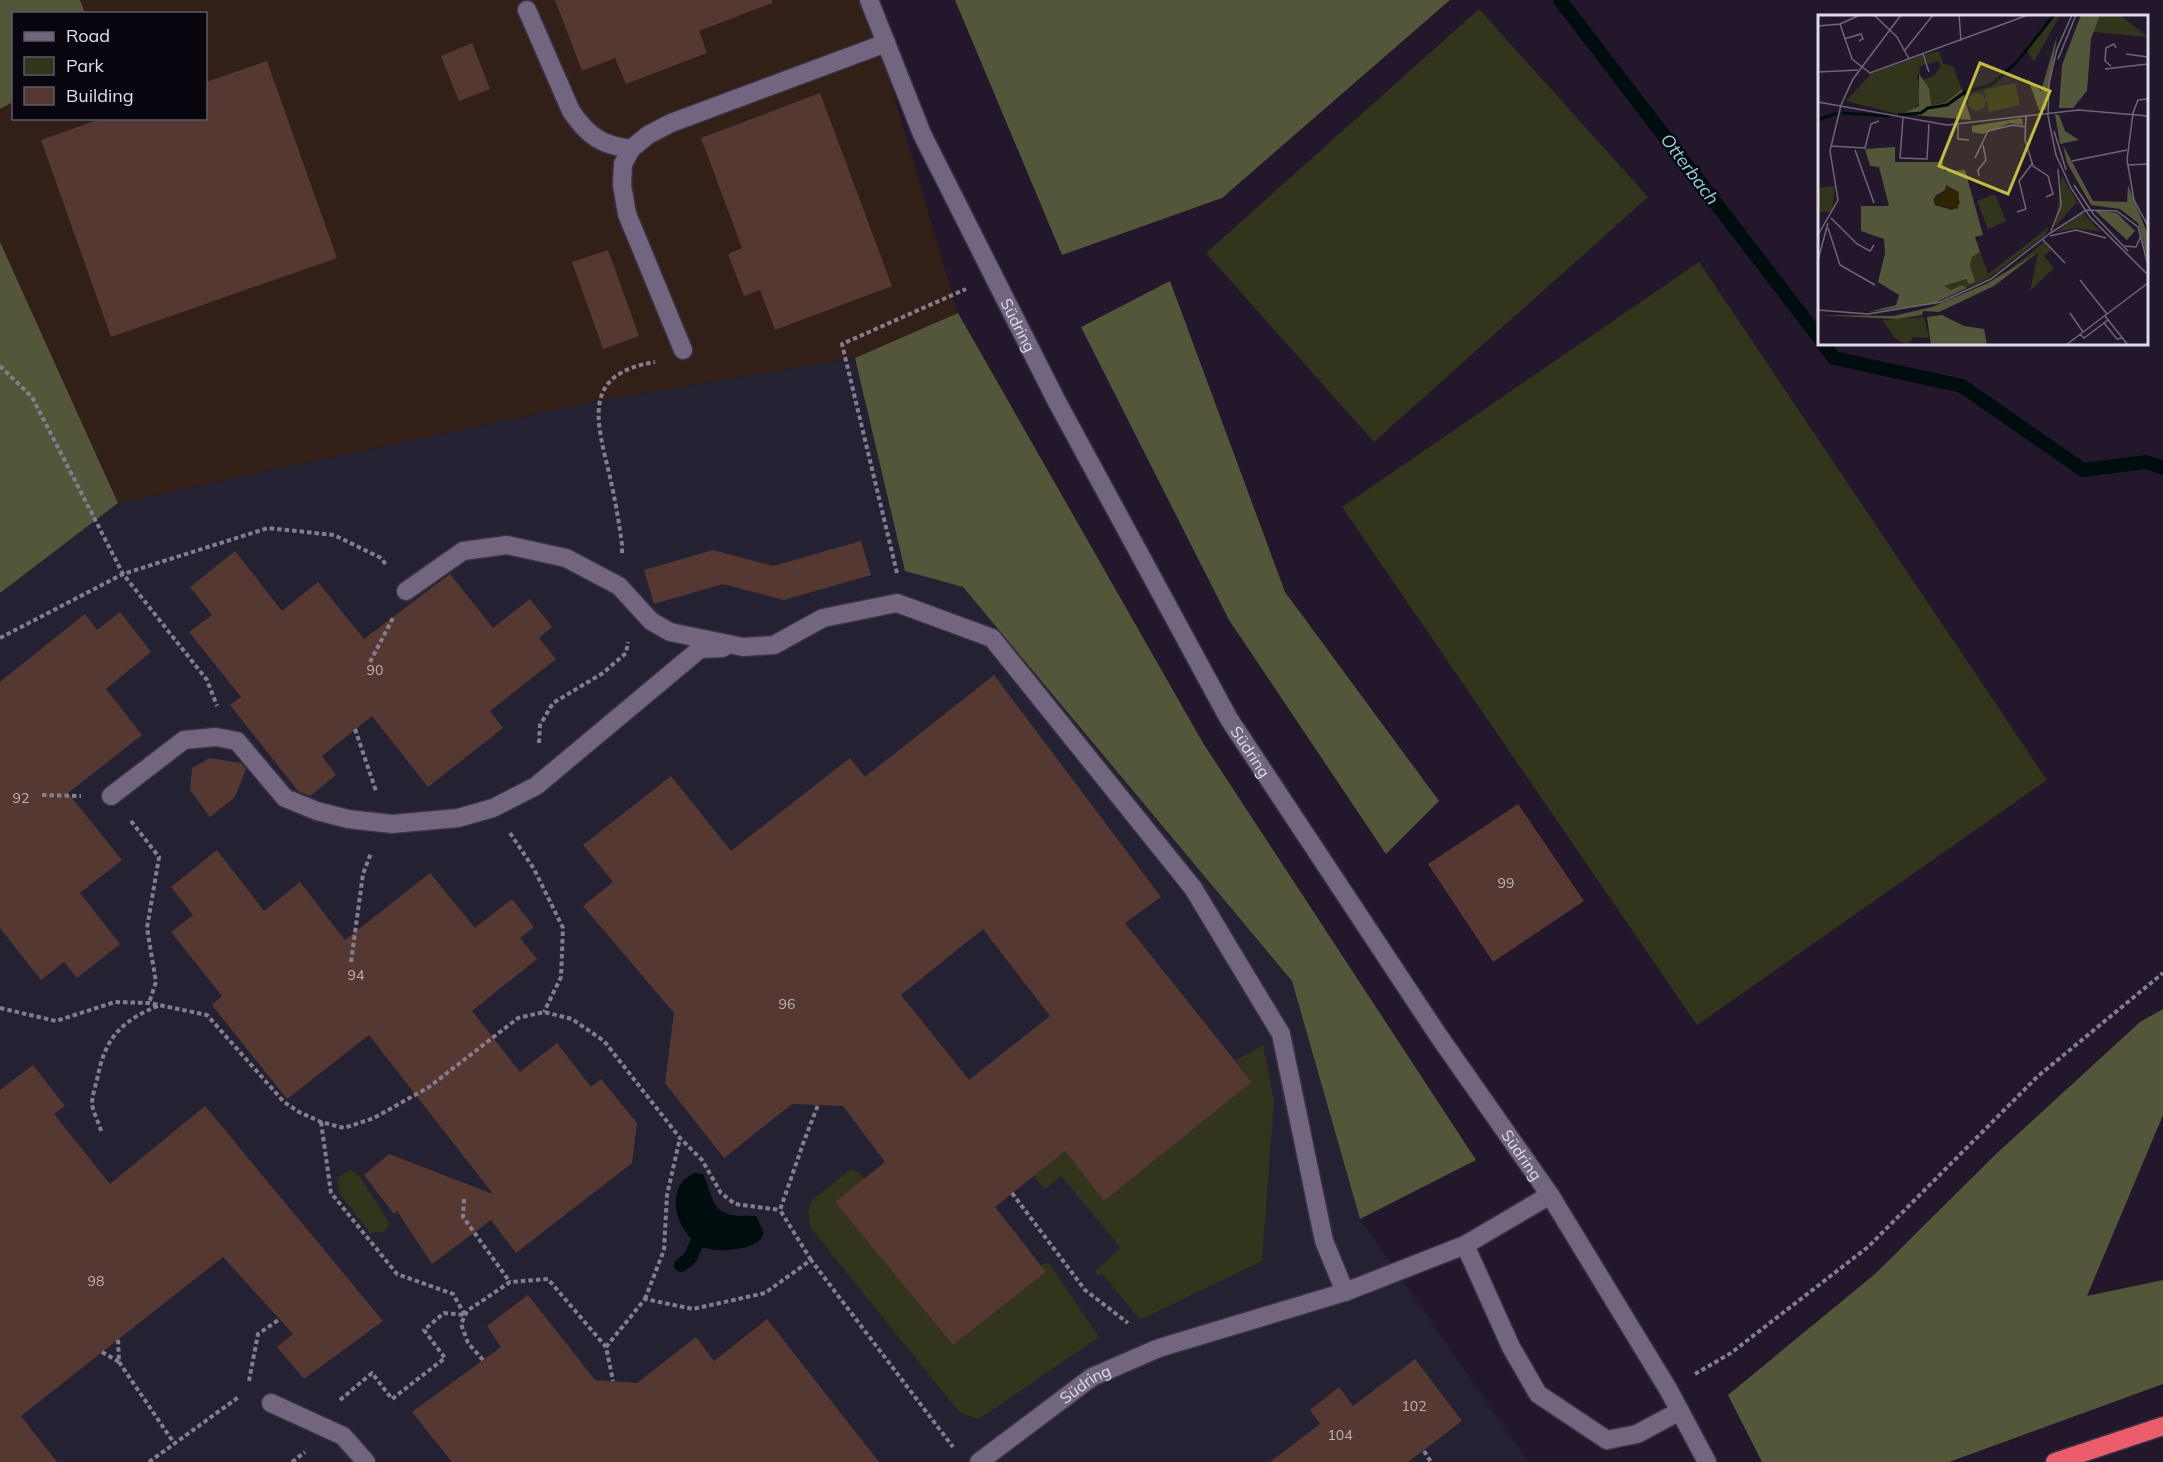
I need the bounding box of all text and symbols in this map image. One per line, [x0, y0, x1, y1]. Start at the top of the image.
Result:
legend [12, 12, 207, 120]
inset map [1818, 15, 2148, 345]
text: Road [66, 24, 110, 47]
text: Park [66, 54, 105, 77]
text: Building [66, 84, 134, 107]
water label: Otterbach [1656, 129, 1724, 209]
street label: Südring [996, 295, 1040, 355]
house number: 90 [367, 661, 383, 679]
street label: Südring [1226, 722, 1275, 781]
house number: 92 [13, 789, 29, 807]
house number: 99 [1498, 874, 1514, 892]
house number: 94 [348, 966, 365, 984]
house number: 96 [779, 995, 795, 1013]
street label: Südring [1497, 1126, 1547, 1184]
house number: 98 [88, 1272, 104, 1290]
street label: Südring [1056, 1360, 1114, 1408]
house number: 102 [1401, 1397, 1427, 1415]
house number: 104 [1327, 1426, 1353, 1444]

